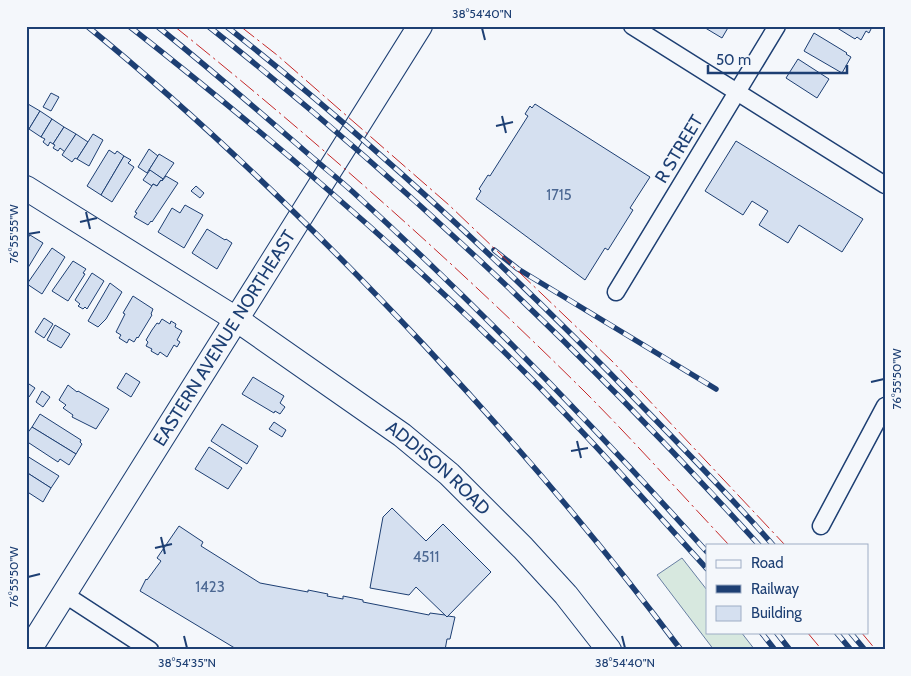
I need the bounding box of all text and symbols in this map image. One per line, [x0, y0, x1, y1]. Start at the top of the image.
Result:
text: 38°54'40"N [452, 6, 512, 21]
scale bar [708, 42, 847, 74]
text: 50 m [716, 51, 751, 69]
street label: R STREET [650, 111, 708, 187]
house number: 1715 [546, 186, 572, 204]
text: 76°55'55"W [6, 204, 21, 264]
street label: EASTERN AVENUE NORTHEAST [149, 226, 300, 450]
text: 76°55'50"W [889, 348, 904, 410]
street label: ADDISON ROAD [382, 416, 495, 520]
legend [706, 544, 868, 634]
text: 76°55'50"W [6, 546, 21, 608]
house number: 4511 [413, 548, 439, 566]
text: Road [751, 554, 784, 572]
house number: 1423 [195, 578, 225, 596]
text: Railway [751, 580, 800, 598]
text: Building [751, 604, 802, 622]
text: 38°54'35"N [158, 655, 216, 670]
text: 38°54'40"N [595, 655, 655, 670]

